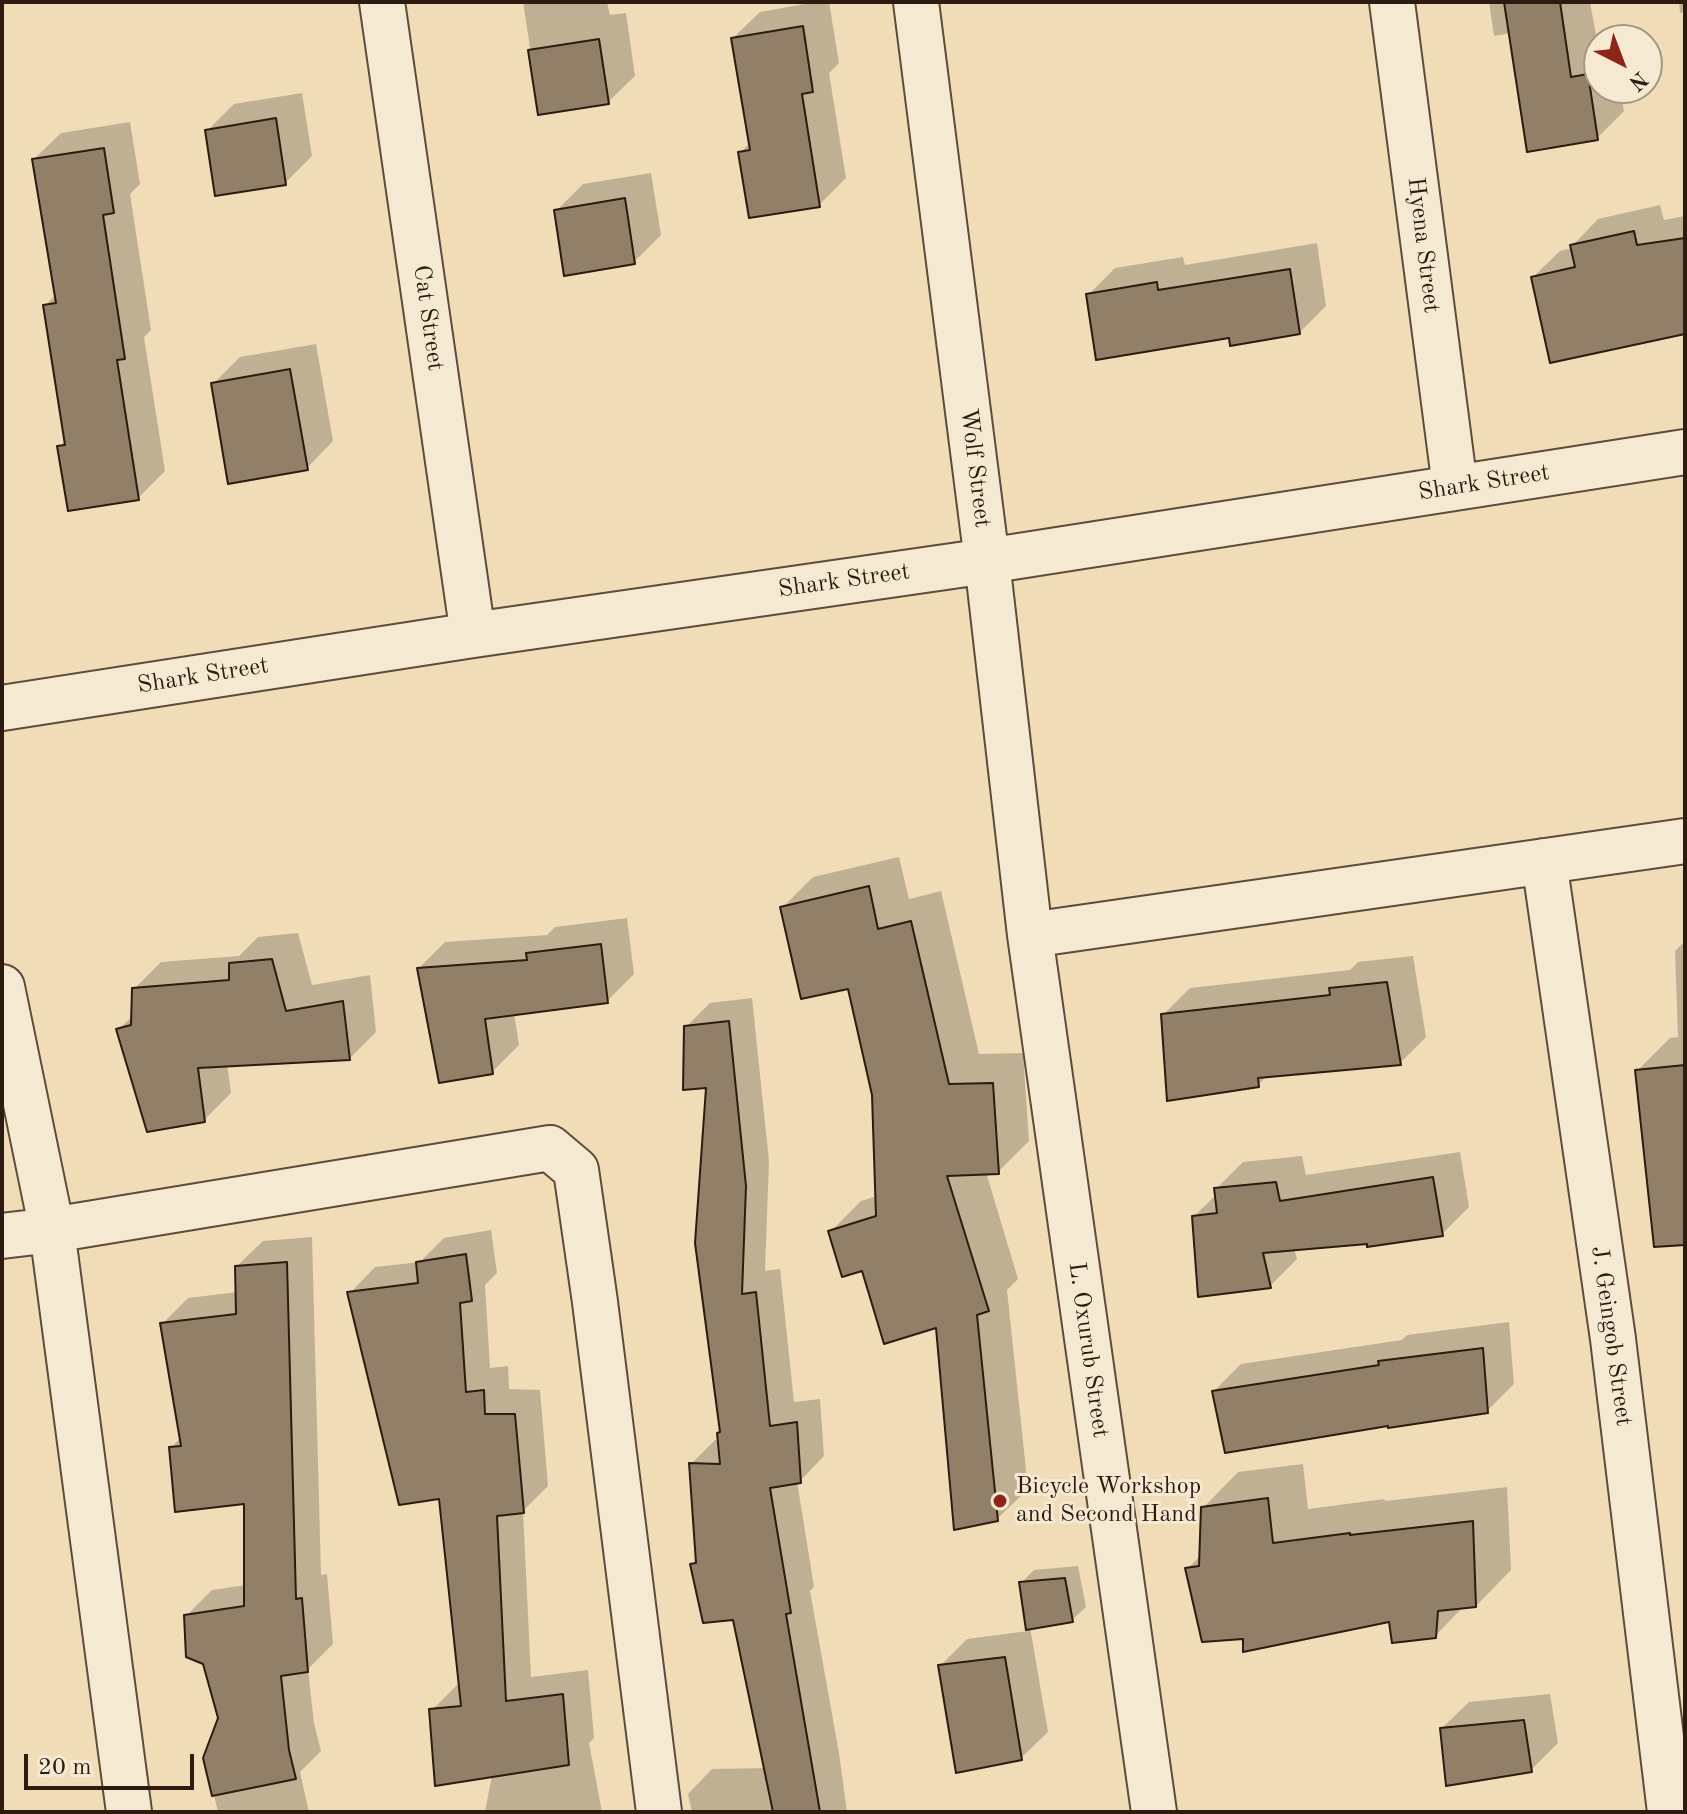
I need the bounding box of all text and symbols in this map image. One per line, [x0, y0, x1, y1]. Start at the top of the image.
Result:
north arrow [1583, 24, 1663, 104]
text: N [1624, 67, 1651, 94]
street label: Hyena Street [1400, 175, 1446, 315]
street label: Cat Street [406, 263, 450, 373]
street label: Wolf Street [953, 407, 997, 529]
street label: Shark Street [1416, 458, 1552, 508]
street label: Shark Street [776, 558, 912, 604]
street label: Shark Street [135, 651, 271, 701]
street label: J. Geingob Street [1584, 1244, 1638, 1428]
street label: L. Oxurub Street [1061, 1260, 1115, 1440]
place label: Bicycle Workshop and Second Hand [1016, 1473, 1201, 1529]
marker: Bicycle Workshop and Second Hand [991, 1492, 1009, 1510]
scale bar [28, 1738, 198, 1788]
text: 20 m [38, 1756, 92, 1780]

